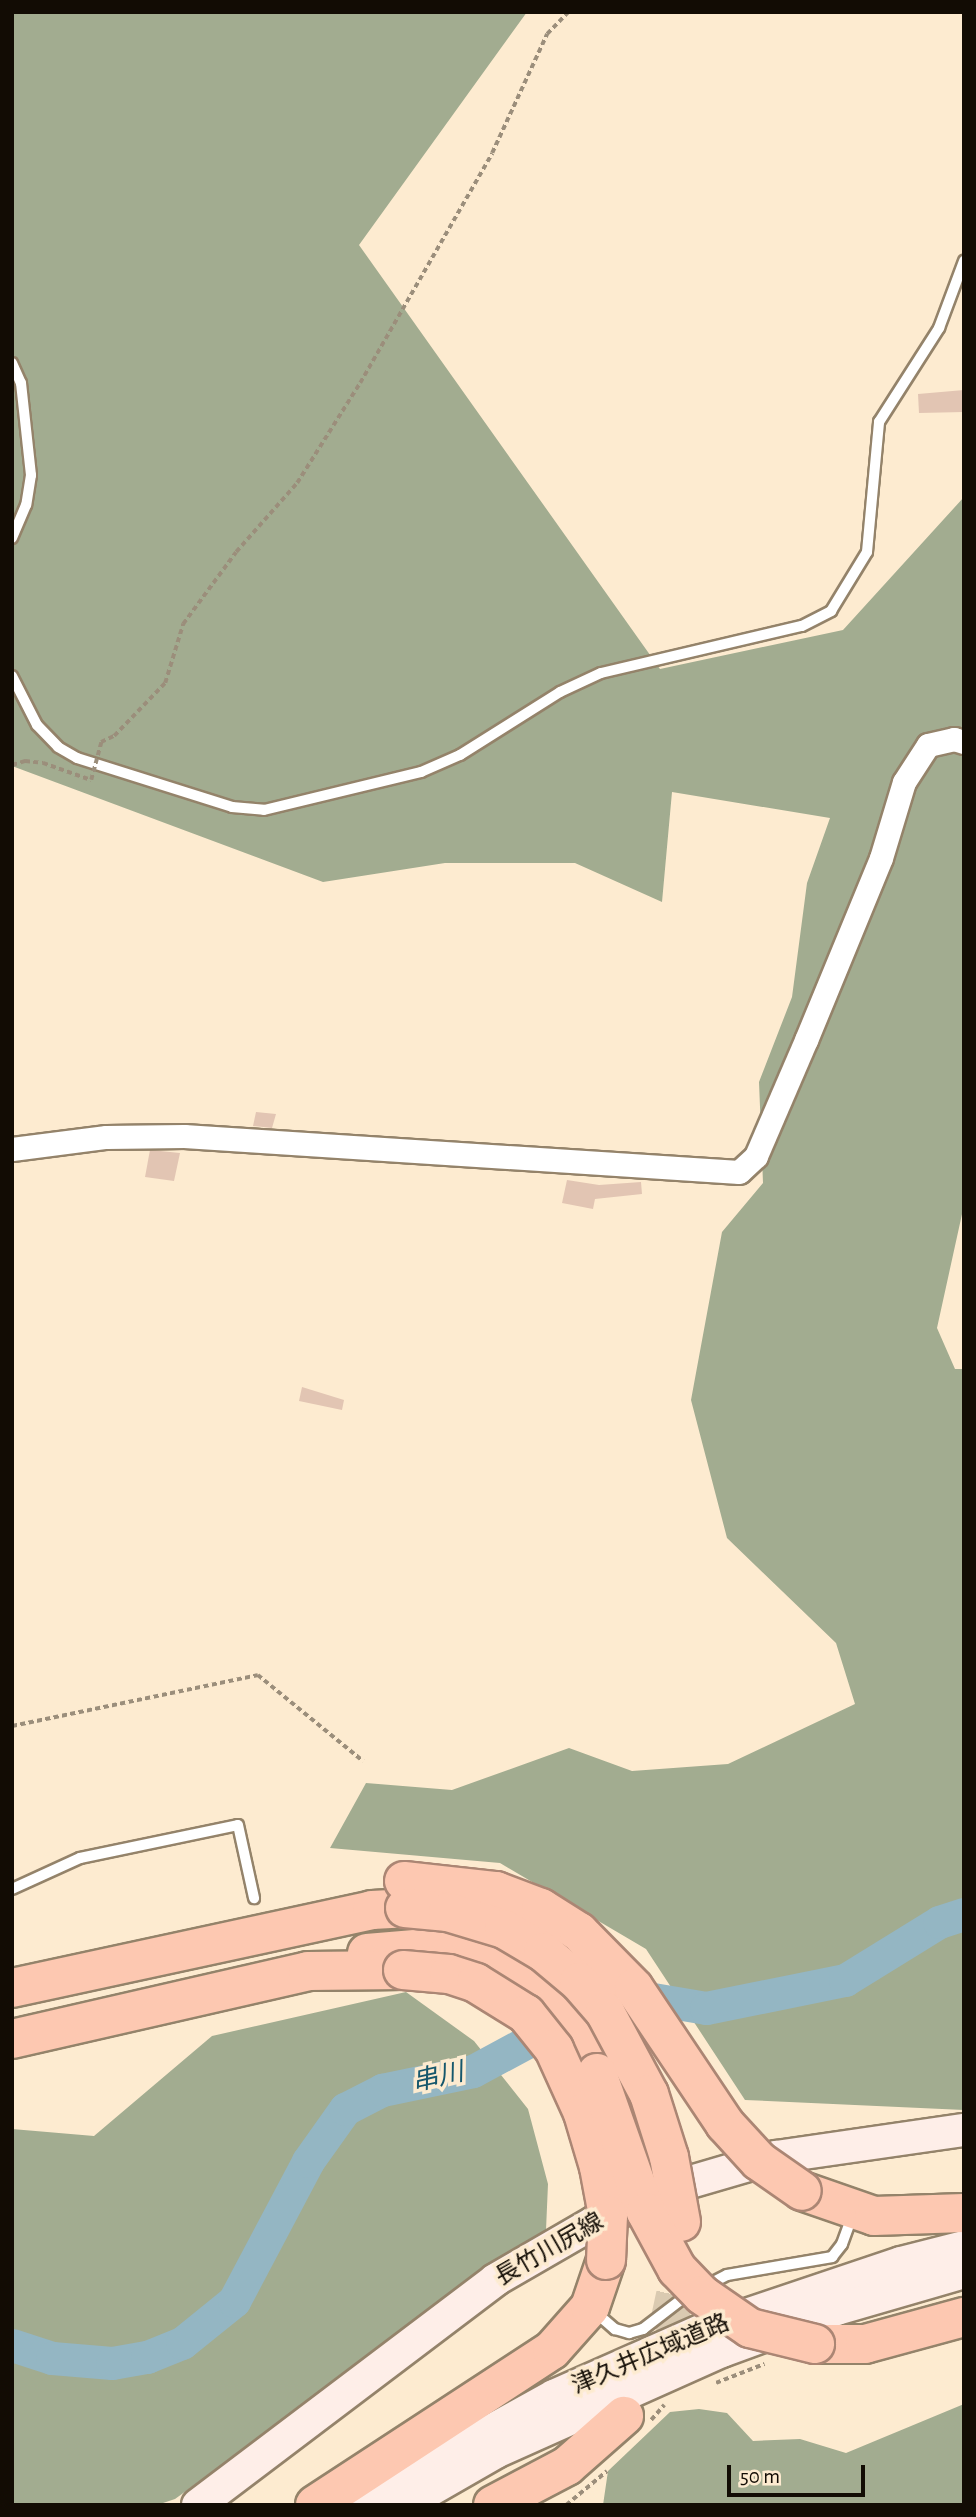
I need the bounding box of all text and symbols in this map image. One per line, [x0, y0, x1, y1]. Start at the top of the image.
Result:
water label: 串川 [409, 2057, 467, 2099]
street label: 長竹川尻線 [491, 2208, 609, 2292]
street label: 津久井広域道路 [568, 2309, 734, 2401]
scale bar [731, 2450, 869, 2494]
text: 50 m [740, 2466, 780, 2487]

